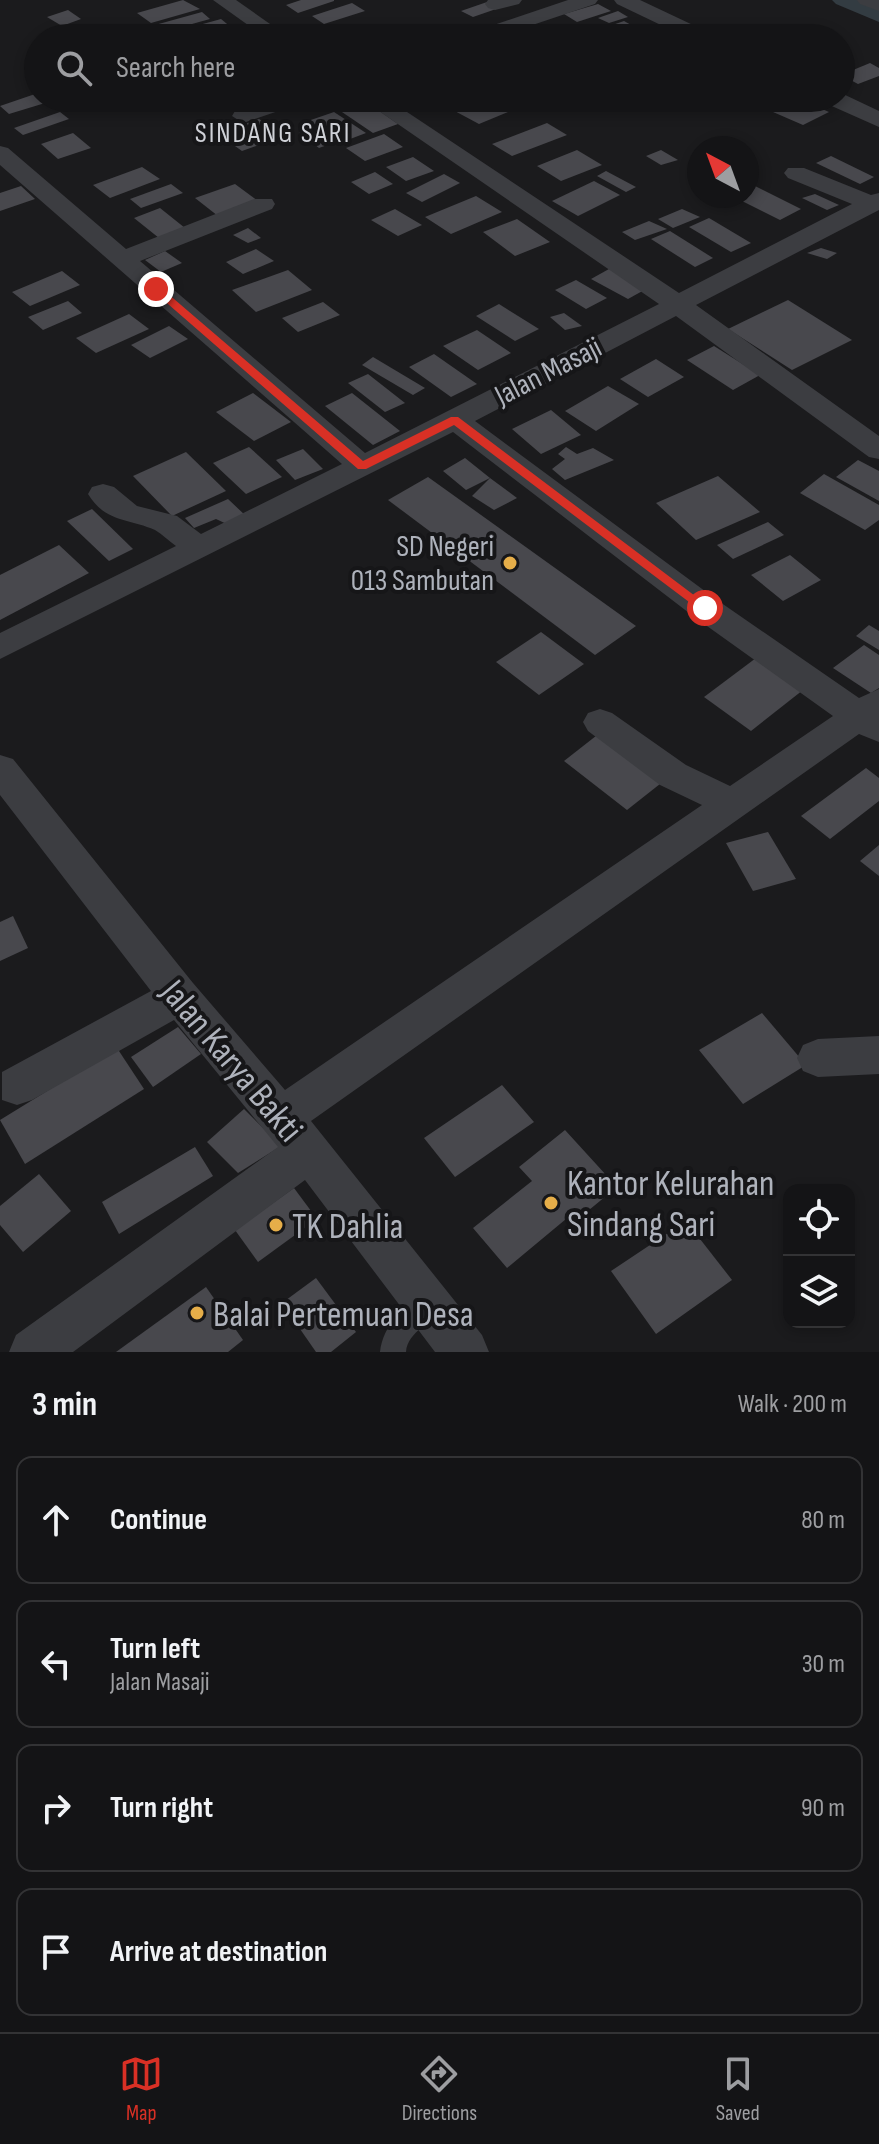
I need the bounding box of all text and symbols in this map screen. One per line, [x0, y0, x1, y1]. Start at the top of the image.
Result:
search box [24, 24, 855, 112]
icon: search [52, 46, 96, 90]
text: Search here [116, 50, 235, 86]
district label: SINDANG SARI [195, 117, 351, 150]
north arrow [687, 136, 759, 208]
route end [138, 271, 174, 307]
street label: Jalan Masaji [488, 330, 608, 414]
place label: SD Negeri 013 Sambutan [351, 529, 494, 599]
marker: SD Negeri 013 Sambutan [501, 554, 519, 572]
route start [687, 590, 723, 626]
street label: Jalan Karya Bakti [150, 971, 311, 1151]
place label: Kantor Kelurahan Sindang Sari [567, 1163, 774, 1247]
map controls [783, 1184, 855, 1328]
button: locate [783, 1184, 855, 1256]
marker: Kantor Kelurahan Sindang Sari [542, 1194, 560, 1212]
place label: TK Dahlia [292, 1206, 403, 1249]
marker: TK Dahlia [267, 1216, 285, 1234]
button: layers [783, 1256, 855, 1328]
place label: Balai Pertemuan Desa [213, 1294, 474, 1337]
marker: Balai Pertemuan Desa [188, 1304, 206, 1322]
text: 3 min [32, 1384, 97, 1425]
text: Walk · 200 m [738, 1389, 847, 1420]
icon: ahead [34, 1498, 78, 1542]
text: Continue [110, 1502, 207, 1538]
text: 80 m [801, 1505, 845, 1536]
text: Turn left [110, 1631, 200, 1667]
icon: left [34, 1642, 78, 1686]
text: 30 m [802, 1649, 845, 1680]
text: Jalan Masaji [110, 1667, 210, 1698]
icon: right [34, 1786, 78, 1830]
text: Turn right [110, 1790, 213, 1826]
text: 90 m [801, 1793, 845, 1824]
icon: arrive [34, 1930, 78, 1974]
text: Arrive at destination [110, 1934, 327, 1970]
tab: Map [119, 2052, 163, 2127]
tab: Directions [402, 2052, 477, 2127]
tab: Saved [716, 2052, 760, 2127]

